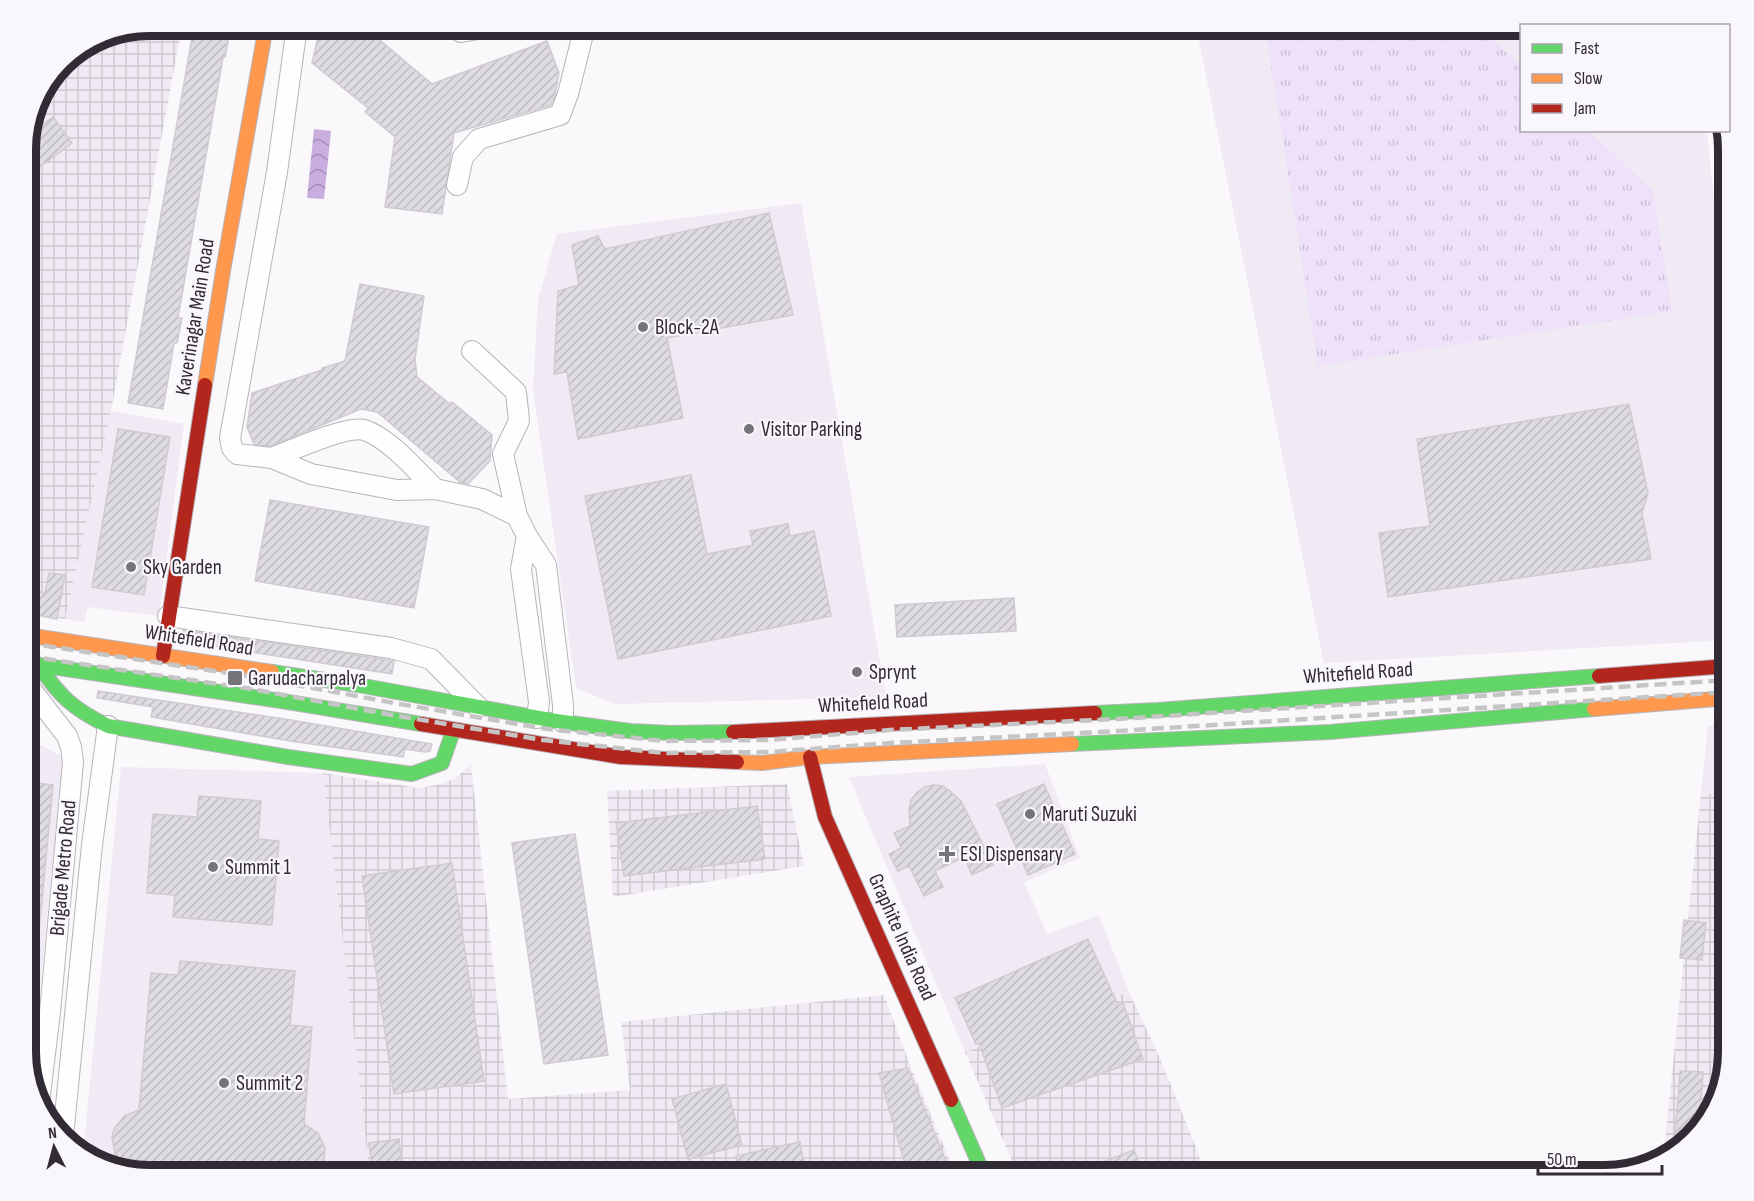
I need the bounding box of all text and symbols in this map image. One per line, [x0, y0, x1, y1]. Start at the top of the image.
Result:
legend [1520, 24, 1730, 132]
text: Fast [1574, 38, 1600, 59]
text: Slow [1574, 68, 1603, 89]
text: Jam [1573, 98, 1596, 119]
street label: Kaverinagar Main Road [170, 237, 220, 397]
place label: Block-2A [655, 315, 720, 340]
marker: Block-2A [636, 320, 650, 334]
place label: Visitor Parking [761, 417, 862, 442]
marker: Visitor Parking [742, 422, 756, 436]
place label: Sky Garden [143, 555, 222, 580]
marker: Sky Garden [124, 560, 138, 574]
street label: Whitefield Road [143, 619, 255, 661]
street label: Whitefield Road [1302, 657, 1414, 689]
place label: Sprynt [869, 660, 917, 685]
marker: Sprynt [850, 665, 864, 679]
place label: Garudacharpalya [248, 666, 366, 691]
marker: Garudacharpalya [226, 669, 244, 687]
street label: Whitefield Road [817, 688, 929, 718]
street label: Brigade Metro Road [45, 799, 81, 937]
place label: Maruti Suzuki [1042, 802, 1137, 827]
marker: Maruti Suzuki [1023, 807, 1037, 821]
place label: ESI Dispensary [960, 842, 1063, 867]
marker: ESI Dispensary [938, 845, 956, 863]
place label: Summit 1 [225, 855, 291, 880]
marker: Summit 1 [206, 860, 220, 874]
street label: Graphite India Road [863, 870, 941, 1004]
place label: Summit 2 [236, 1071, 303, 1096]
marker: Summit 2 [217, 1076, 231, 1090]
north arrow [24, 1117, 84, 1177]
text: N [47, 1124, 58, 1143]
scale bar [1538, 1138, 1662, 1176]
text: 50 m [1547, 1149, 1577, 1170]

